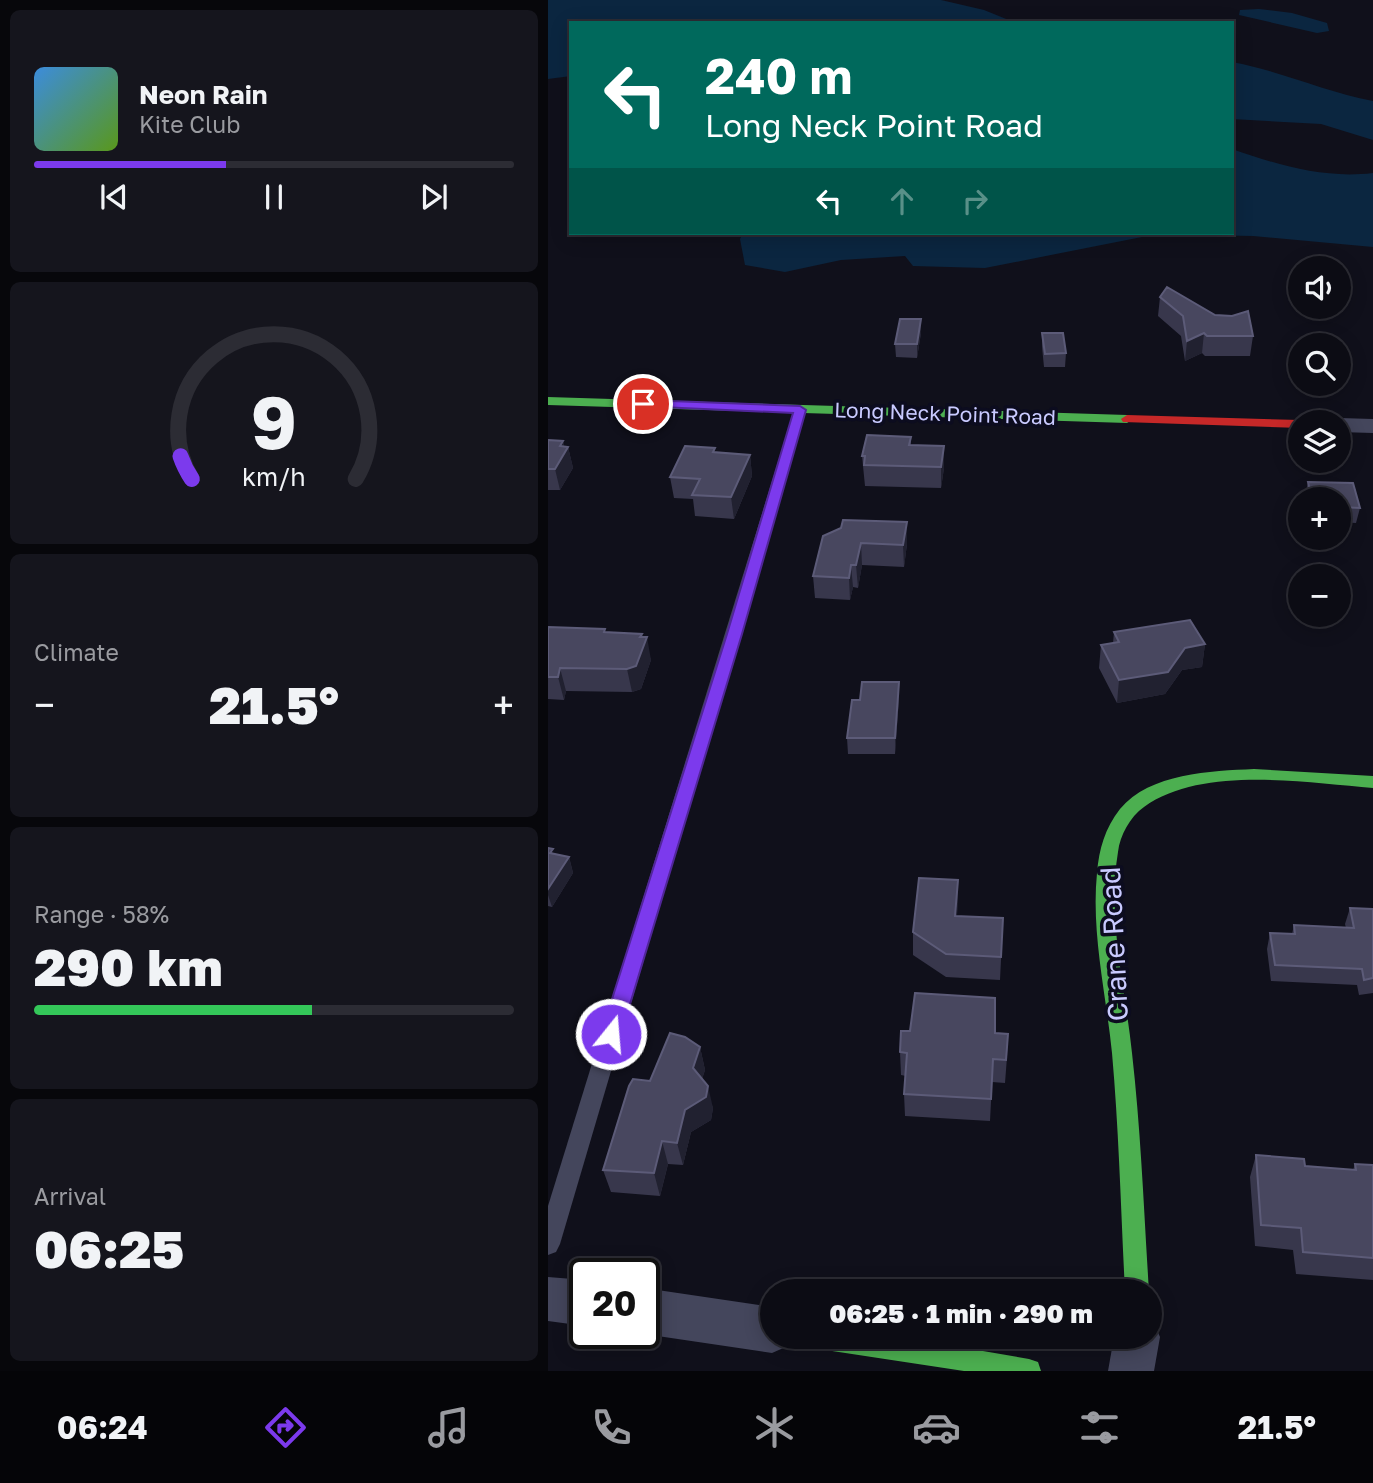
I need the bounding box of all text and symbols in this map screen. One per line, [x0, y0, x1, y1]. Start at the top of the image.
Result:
text: 240 m [705, 46, 853, 105]
icon: left [590, 49, 681, 140]
text: Neon Rain [139, 79, 268, 110]
text: Long Neck Point Road [705, 106, 1043, 144]
text: Kite Club [139, 110, 240, 138]
icon: previous [95, 178, 133, 216]
icon: pause [255, 178, 293, 216]
icon: next [415, 178, 453, 216]
icon: left [810, 182, 848, 220]
icon: ahead [883, 182, 921, 220]
icon: right [956, 182, 994, 220]
map controls [1288, 256, 1351, 627]
button: sound [1288, 256, 1351, 319]
button: search [1288, 333, 1351, 396]
pin [613, 374, 673, 434]
text: 9 [251, 379, 297, 466]
icon: arrive [624, 385, 662, 423]
street label: Long Neck Point Road [834, 396, 1056, 430]
button: layers [1288, 410, 1351, 473]
text: km/h [242, 461, 306, 492]
button: + [1288, 487, 1351, 550]
button: − [1288, 564, 1351, 627]
text: Climate [34, 638, 119, 666]
text: 21.5° [209, 673, 339, 735]
text: − [34, 682, 55, 727]
text: + [493, 682, 514, 727]
street label: Crane Road [1093, 866, 1134, 1022]
text: Range · 58% [34, 900, 169, 928]
text: 290 km [34, 935, 223, 997]
position arrow [574, 997, 648, 1071]
text: Arrival [34, 1182, 106, 1210]
text: 06:25 [34, 1217, 184, 1279]
speed limit sign: 20 [569, 1258, 660, 1349]
text: 06:25 · 1 min · 290 m [829, 1298, 1093, 1329]
icon: directions [261, 1403, 310, 1452]
icon: music [424, 1403, 473, 1452]
icon: phone [587, 1403, 636, 1452]
icon: climate [750, 1403, 799, 1452]
icon: car [912, 1403, 961, 1452]
icon: filters [1075, 1403, 1124, 1452]
text: 06:24 [57, 1408, 148, 1446]
text: 21.5° [1238, 1408, 1316, 1446]

